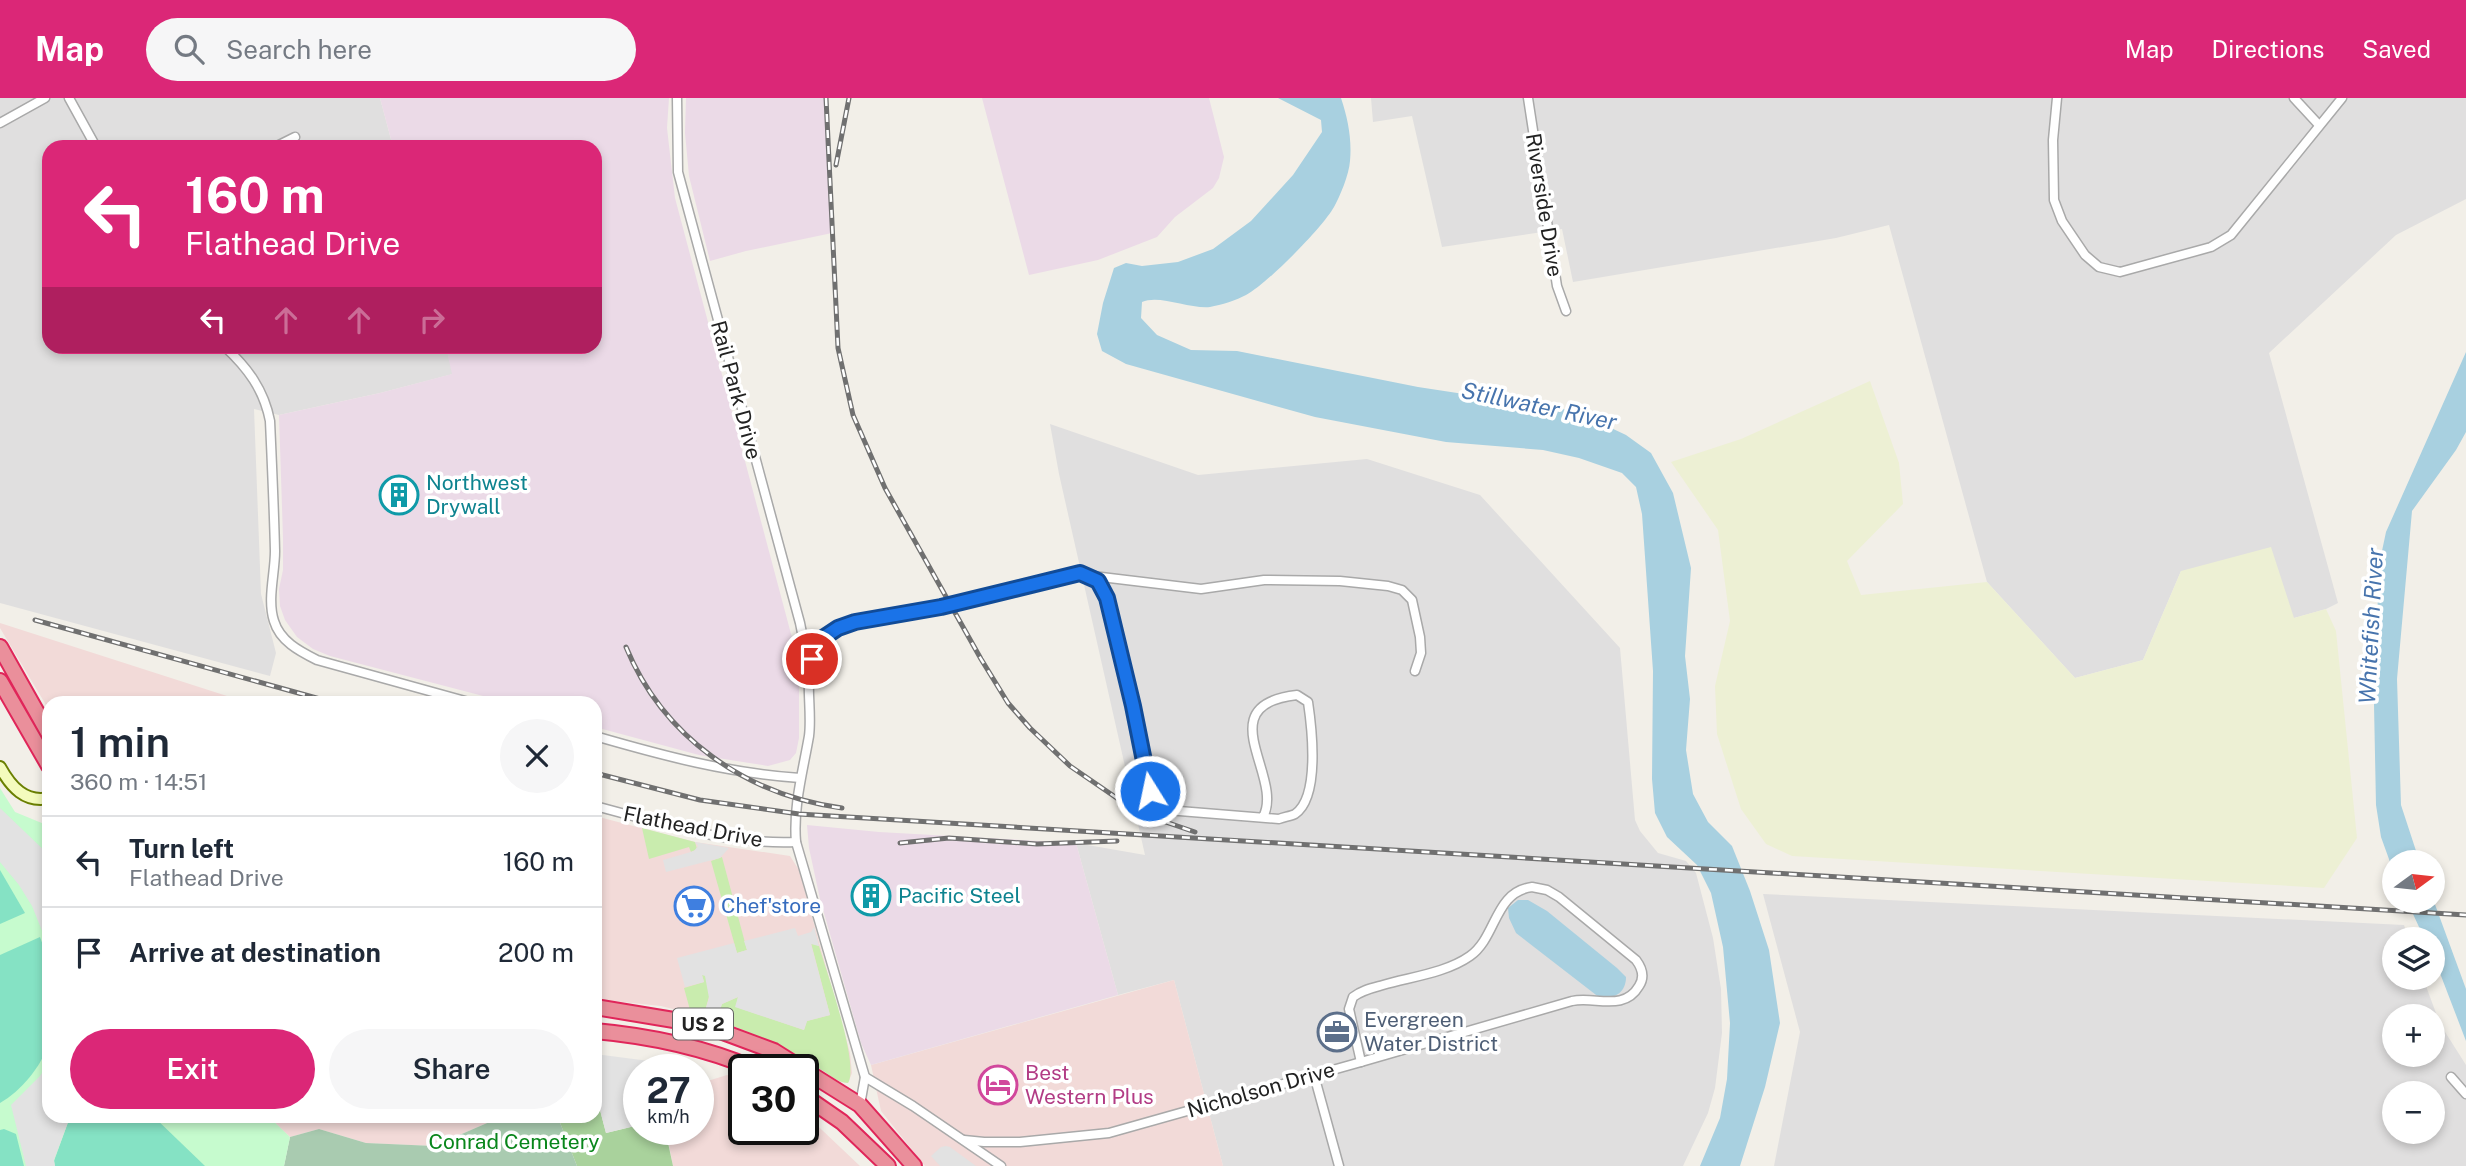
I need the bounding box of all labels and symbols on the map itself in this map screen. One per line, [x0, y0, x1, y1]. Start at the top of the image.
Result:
street label: Riverside Drive [1521, 131, 1568, 279]
street label: Rail Park Drive [706, 318, 767, 462]
water label: Stillwater River [1459, 376, 1620, 435]
place label: Northwest Drywall [426, 470, 528, 519]
building icon: Northwest Drywall [378, 474, 420, 516]
water label: Whitefish River [2353, 547, 2388, 705]
pin [782, 629, 842, 689]
position arrow [1113, 754, 1187, 828]
street label: Flathead Drive [621, 801, 765, 852]
north arrow [2382, 850, 2445, 914]
building icon: Pacific Steel [850, 875, 892, 917]
place label: Pacific Steel [898, 883, 1021, 908]
supermarket icon: Chef'store [673, 885, 715, 927]
place label: Chef'store [721, 893, 821, 918]
place label: Evergreen Water District [1364, 1007, 1498, 1056]
road number: US 2 [673, 1008, 733, 1040]
office icon: Evergreen Water District [1316, 1011, 1358, 1053]
speed limit sign: 30 [728, 1054, 819, 1145]
street label: Nicholson Drive [1184, 1057, 1338, 1123]
place label: Best Western Plus [1025, 1060, 1154, 1109]
hotel icon: Best Western Plus [977, 1064, 1019, 1106]
park label: Conrad Cemetery [429, 1129, 599, 1154]

